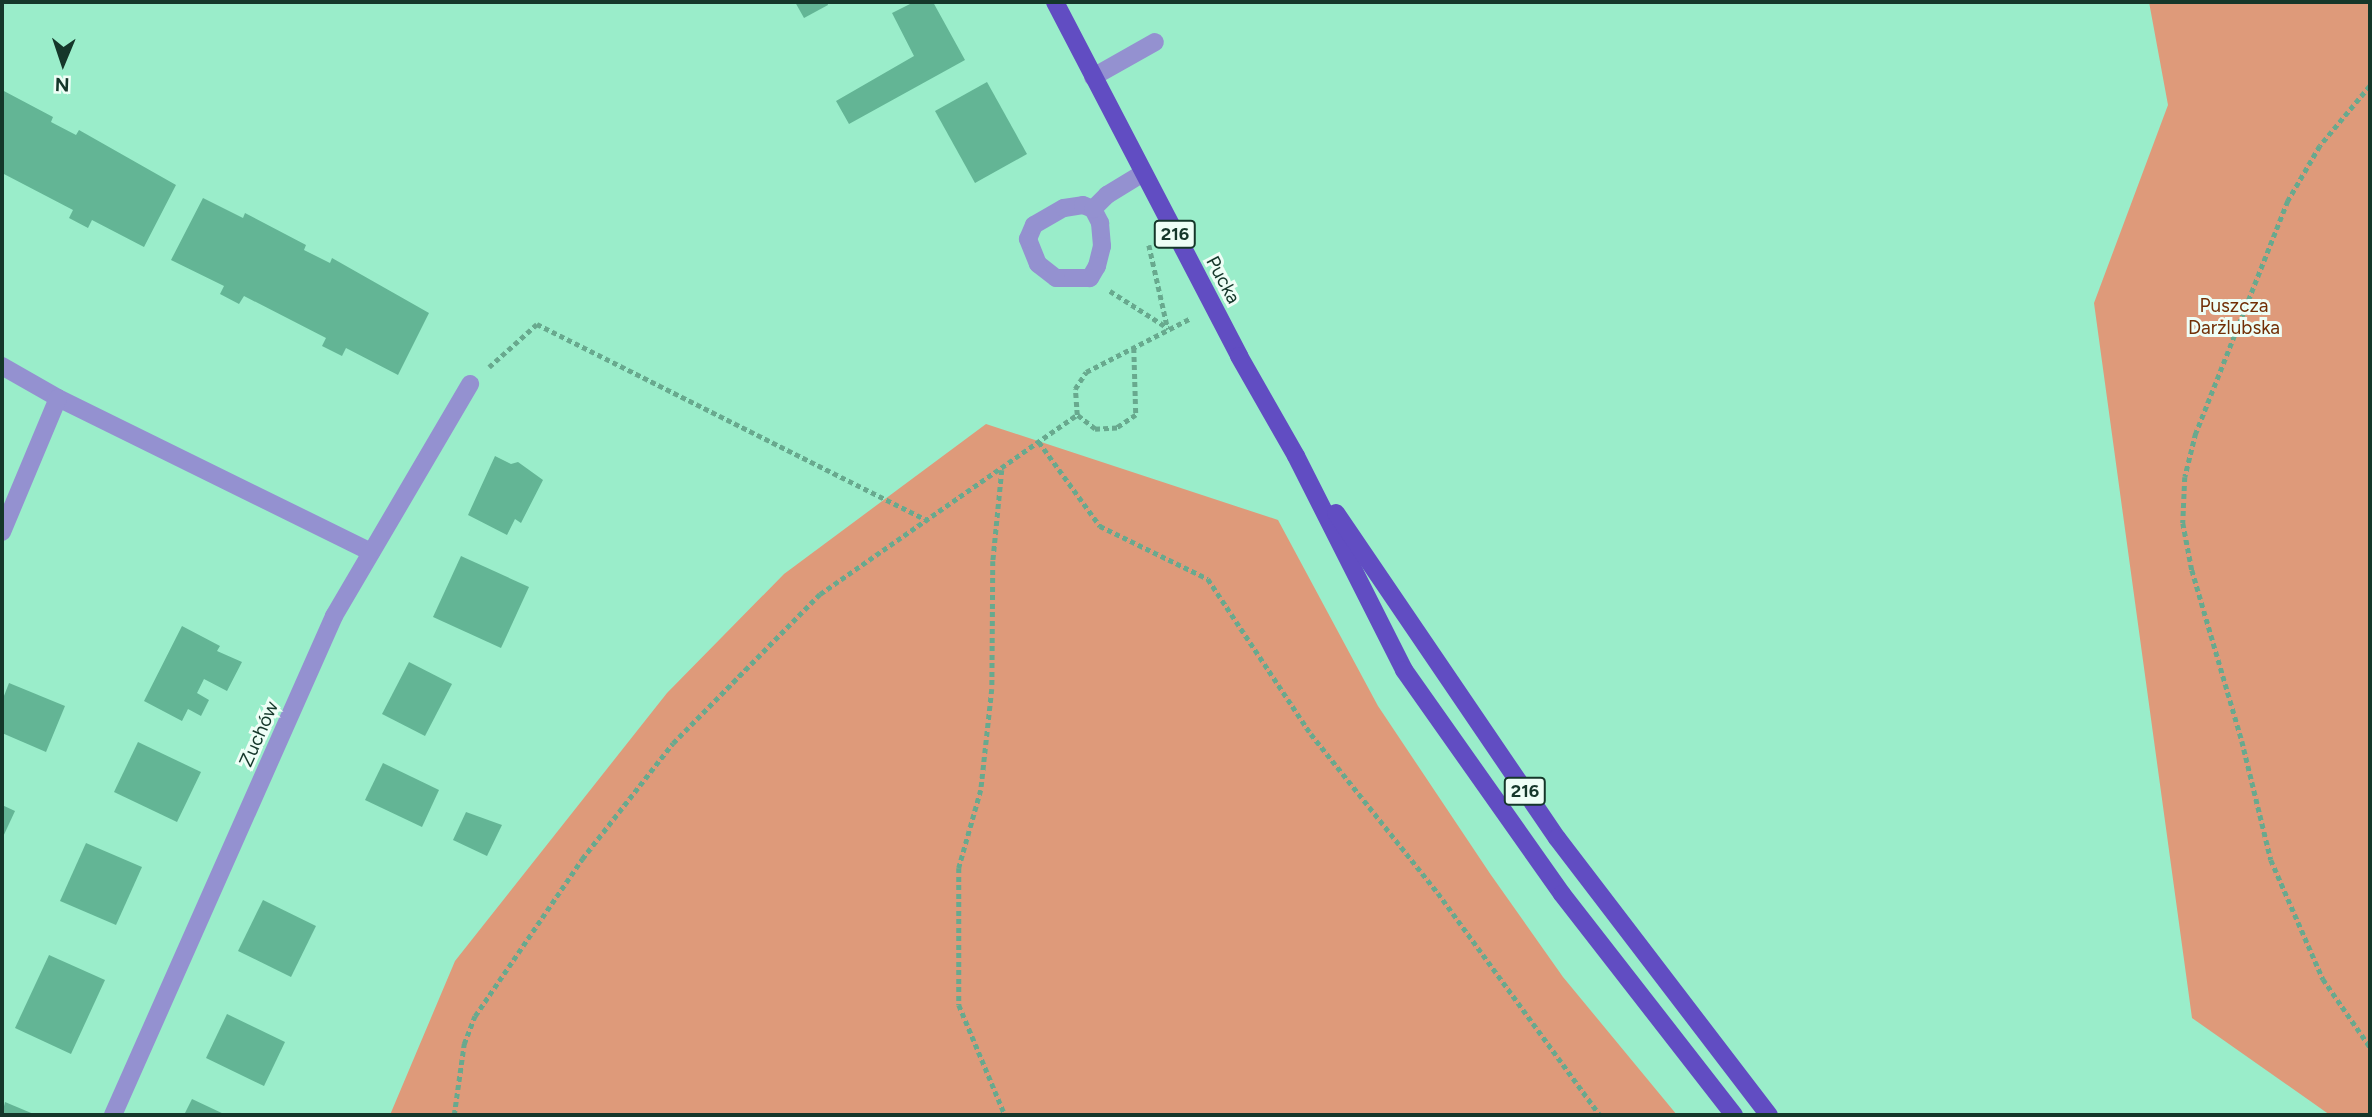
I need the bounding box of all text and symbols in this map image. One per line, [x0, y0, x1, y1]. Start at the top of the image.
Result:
north arrow [28, 28, 98, 98]
text: N [55, 73, 70, 96]
road number: 216 [1152, 220, 1198, 248]
street label: Pucka [1201, 252, 1245, 308]
park label: Puszcza Darżlubska [2188, 295, 2280, 339]
street label: Zuchów [234, 698, 284, 770]
road number: 216 [1502, 776, 1548, 806]

